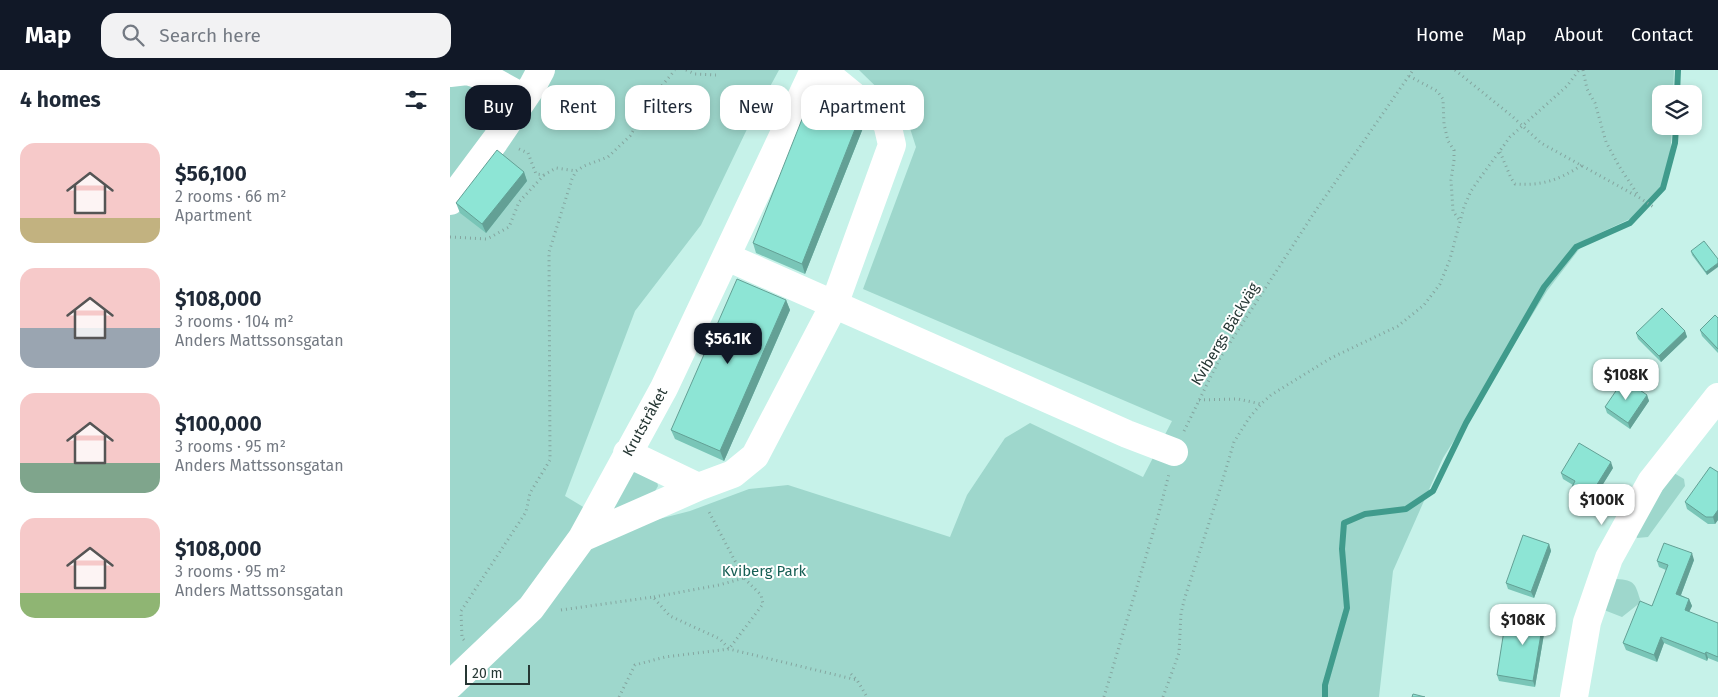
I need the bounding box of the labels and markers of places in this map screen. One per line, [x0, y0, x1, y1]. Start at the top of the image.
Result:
pin: $56.1K [687, 322, 769, 365]
pin: $108K [1591, 358, 1661, 401]
pin: $100K [1567, 484, 1637, 526]
pin: $108K [1488, 604, 1558, 646]

